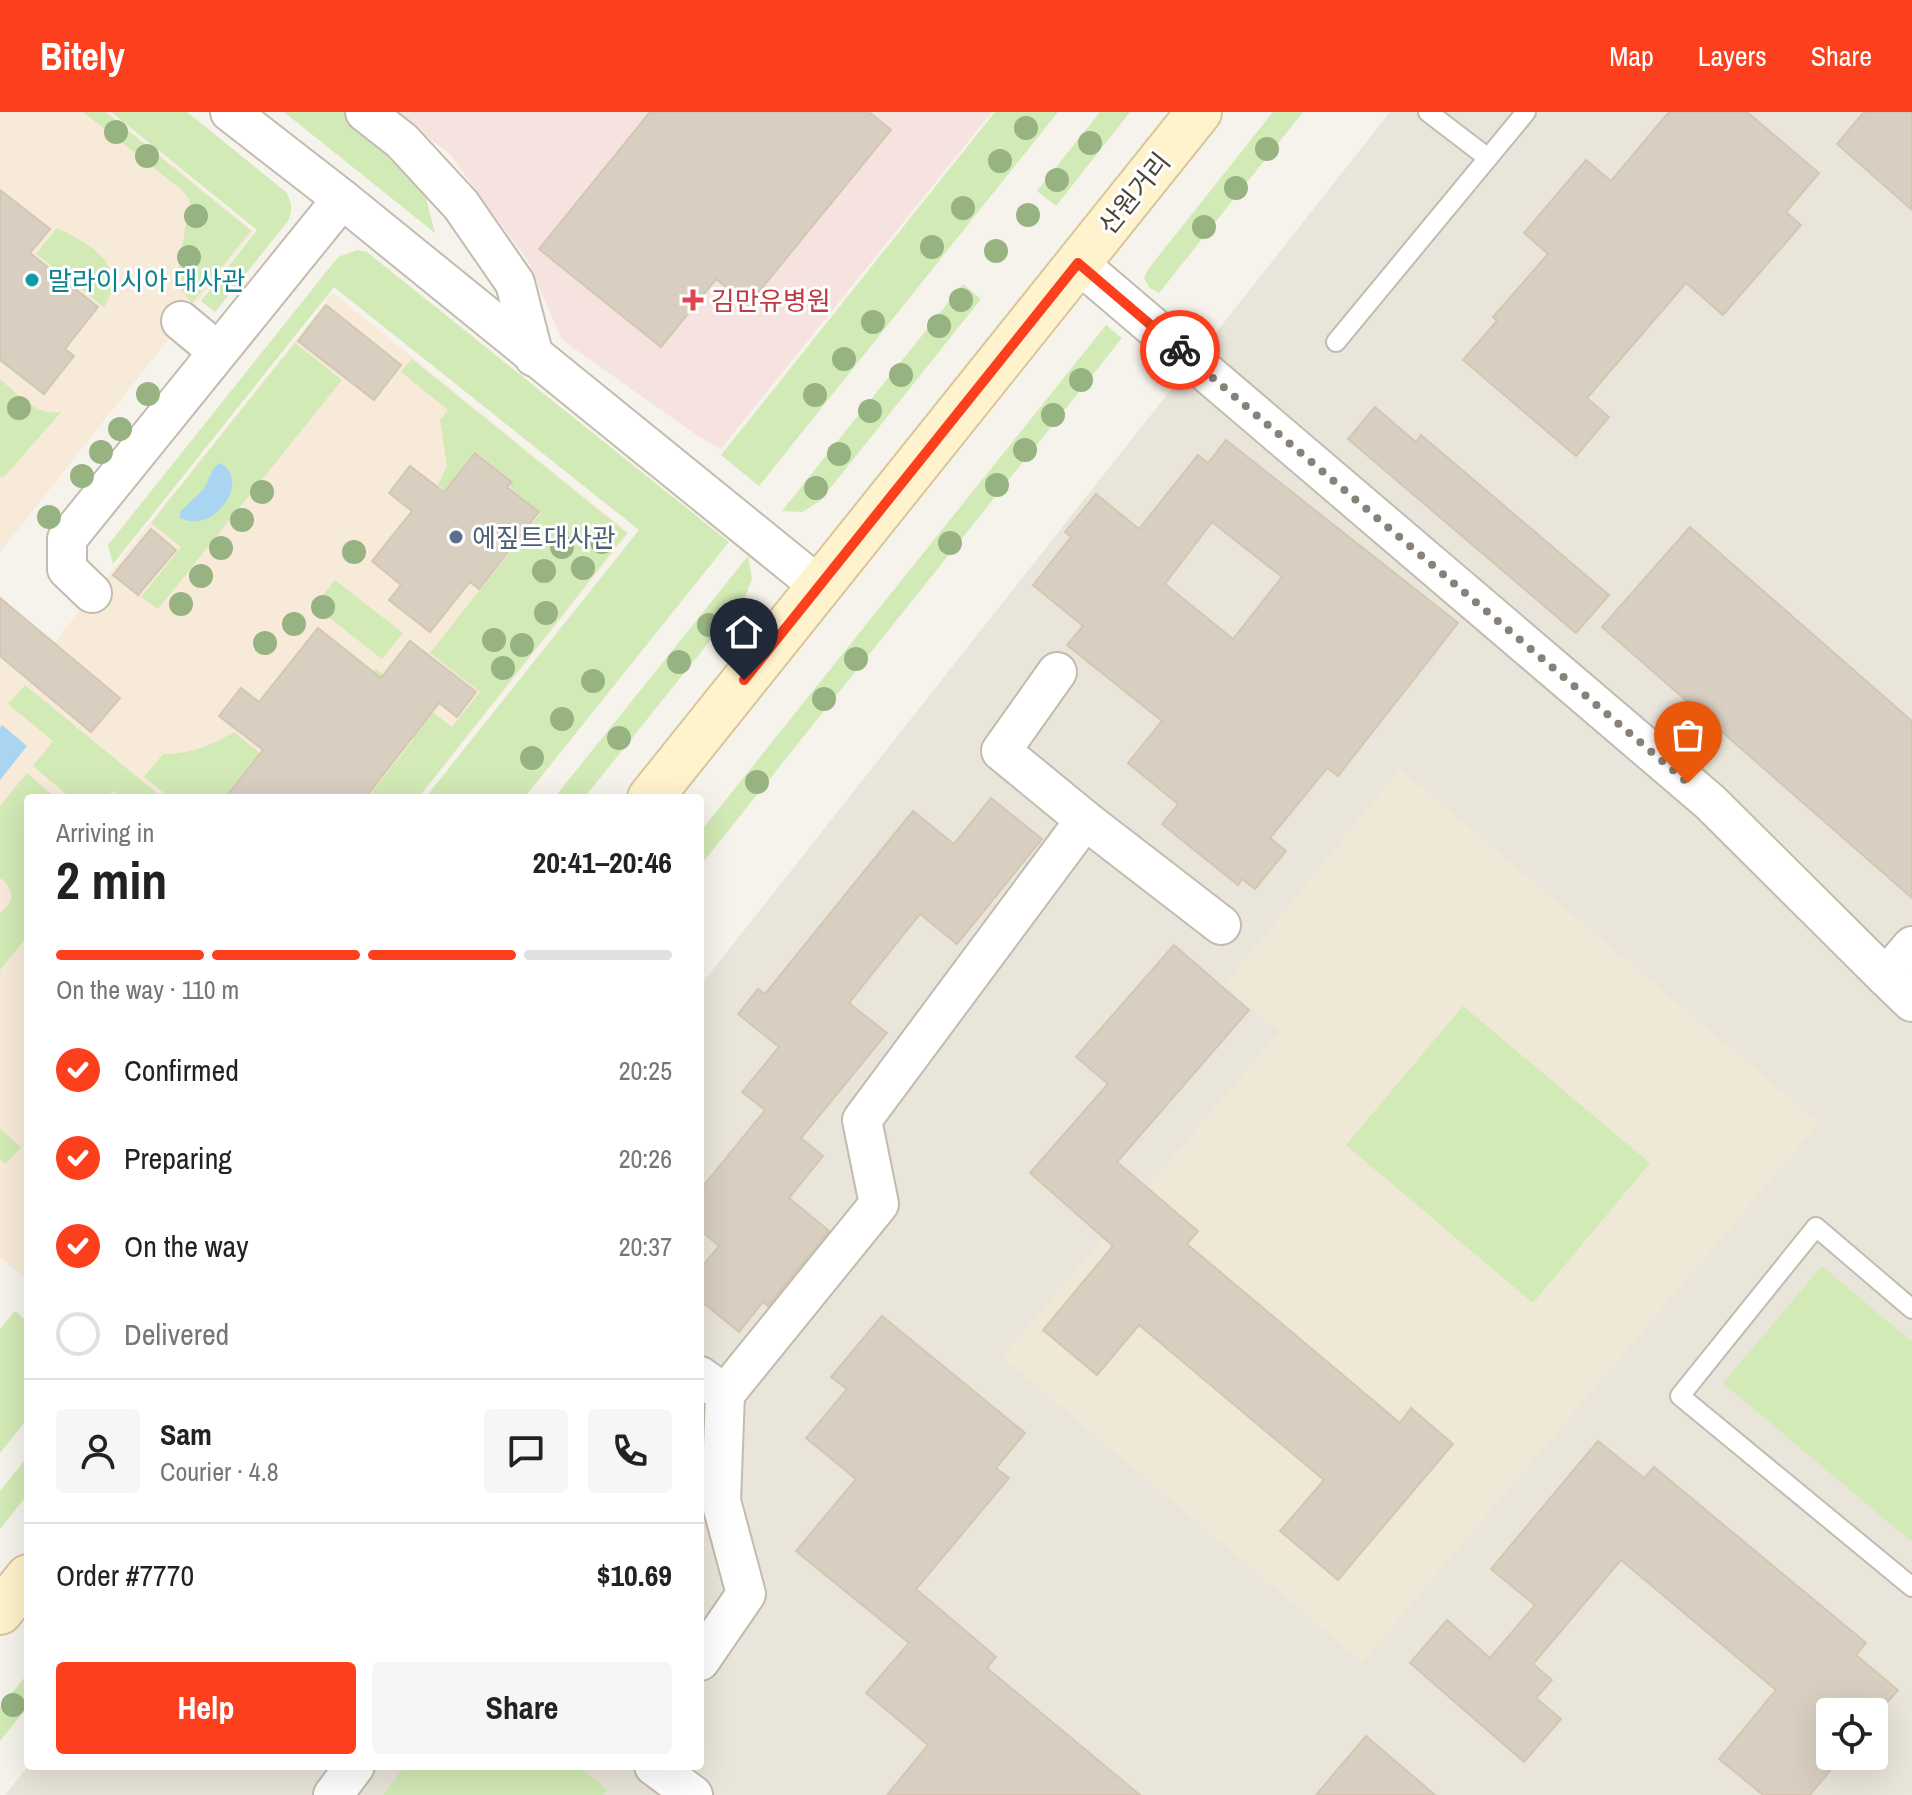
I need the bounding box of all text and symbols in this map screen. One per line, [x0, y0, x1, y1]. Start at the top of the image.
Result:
text: Bitely [40, 31, 125, 82]
text: Map [1609, 37, 1654, 75]
text: Layers [1698, 37, 1767, 75]
text: Share [1811, 37, 1872, 75]
street label: 산원거리 [1090, 145, 1178, 241]
place label: 말라이시아 대사관 [48, 263, 245, 298]
marker: 말라이시아 대사관 [23, 271, 41, 289]
place label: 김만유병원 [711, 283, 831, 318]
marker: 김만유병원 [682, 289, 704, 311]
courier [1140, 310, 1220, 390]
icon: bike [1158, 328, 1202, 372]
place label: 에짚트대사관 [472, 520, 616, 555]
marker: 에짚트대사관 [447, 528, 465, 546]
pin [710, 598, 778, 680]
icon: home [722, 610, 766, 654]
pin [1654, 701, 1722, 783]
icon: bag [1666, 713, 1710, 757]
text: Arriving in [56, 815, 154, 850]
text: 20:41–20:46 [533, 842, 672, 882]
text: 2 min [56, 845, 167, 915]
text: On the way · 110 m [56, 972, 239, 1007]
icon: check [56, 1048, 100, 1092]
text: Confirmed [124, 1050, 239, 1090]
text: 20:25 [619, 1053, 672, 1088]
icon: check [56, 1136, 100, 1180]
text: Preparing [124, 1138, 232, 1178]
text: 20:26 [619, 1141, 672, 1176]
icon: check [56, 1224, 100, 1268]
text: On the way [124, 1226, 248, 1266]
text: 20:37 [619, 1229, 672, 1264]
text: Delivered [124, 1314, 229, 1354]
button: person [56, 1409, 140, 1493]
button: chat [484, 1409, 568, 1493]
button: phone [588, 1409, 672, 1493]
text: Sam [160, 1414, 212, 1454]
text: Courier · 4.8 [160, 1454, 279, 1489]
text: Order #7770 [56, 1555, 194, 1595]
text: $10.69 [597, 1555, 672, 1595]
button: Help [56, 1662, 356, 1754]
button: Share [372, 1662, 672, 1754]
map controls [1816, 1698, 1888, 1770]
button: locate [1816, 1698, 1888, 1770]

